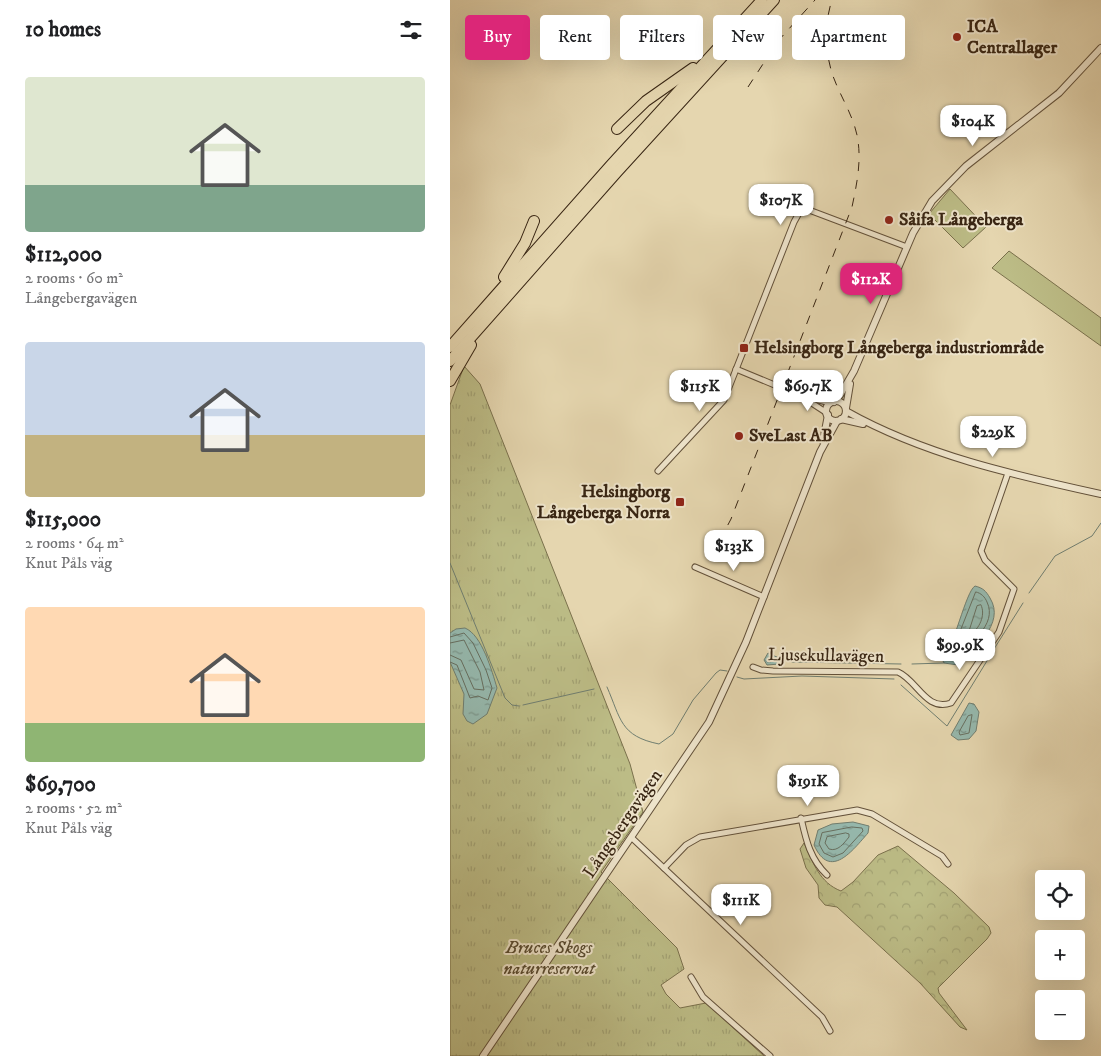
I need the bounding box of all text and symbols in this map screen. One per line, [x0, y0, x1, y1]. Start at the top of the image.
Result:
chip: Buy [465, 15, 530, 60]
chip: Rent [540, 15, 610, 60]
chip: Filters [620, 15, 703, 60]
chip: New [713, 15, 782, 60]
chip: Apartment [792, 15, 905, 60]
icon: filters [397, 16, 425, 44]
place label: ICA Centrallager [967, 16, 1058, 59]
text: 10 homes [25, 17, 101, 43]
marker: ICA Centrallager [951, 31, 963, 43]
pin: $104K [938, 104, 1008, 147]
icon: home [180, 110, 270, 200]
text: $104K [951, 111, 995, 131]
pin: $107K [746, 184, 816, 226]
text: $107K [760, 190, 802, 210]
place label: Såifa Långeberga [899, 209, 1024, 231]
marker: Såifa Långeberga [883, 214, 895, 226]
text: $112,000 [25, 242, 102, 268]
pin: $112K [836, 262, 906, 305]
text: 2 rooms · 60 m² [25, 268, 123, 288]
text: $112K [851, 269, 891, 289]
text: Långebergavägen [25, 288, 137, 308]
place label: Helsingborg Långeberga industriområde [754, 337, 1044, 359]
marker: Helsingborg Långeberga industriområde [738, 342, 750, 354]
pin: $115K [665, 370, 735, 412]
pin: $69.7K [767, 370, 849, 412]
icon: home [180, 375, 270, 465]
text: $115K [680, 376, 720, 396]
text: $69.7K [784, 376, 832, 396]
pin: $229K [958, 416, 1028, 458]
text: $229K [971, 422, 1015, 442]
place label: SveLast AB [749, 425, 833, 447]
marker: SveLast AB [733, 430, 745, 442]
place label: Helsingborg Långeberga Norra [537, 481, 671, 524]
marker: Helsingborg Långeberga Norra [674, 496, 686, 508]
text: $115,000 [25, 507, 101, 533]
pin: $133K [699, 530, 769, 572]
text: 2 rooms · 64 m² [25, 533, 124, 553]
text: $133K [715, 536, 753, 556]
text: Knut Påls väg [25, 553, 112, 573]
pin: $99.9K [919, 628, 1001, 671]
text: $99.9K [936, 635, 984, 655]
icon: home [180, 640, 270, 730]
street label: Ljusekullavägen [768, 644, 885, 668]
pin: $191K [773, 764, 843, 807]
street label: Långebergavägen [579, 765, 668, 883]
text: $191K [788, 771, 828, 791]
text: $69,700 [25, 772, 96, 798]
text: 2 rooms · 52 m² [25, 798, 122, 818]
text: Knut Påls väg [25, 818, 112, 838]
map controls [1035, 870, 1085, 1040]
button: locate [1035, 870, 1085, 920]
pin: $111K [706, 884, 776, 926]
text: $111K [722, 890, 760, 910]
button: + [1035, 930, 1085, 980]
park label: Bruces Skogs naturreservat [503, 937, 596, 980]
button: − [1035, 990, 1085, 1040]

